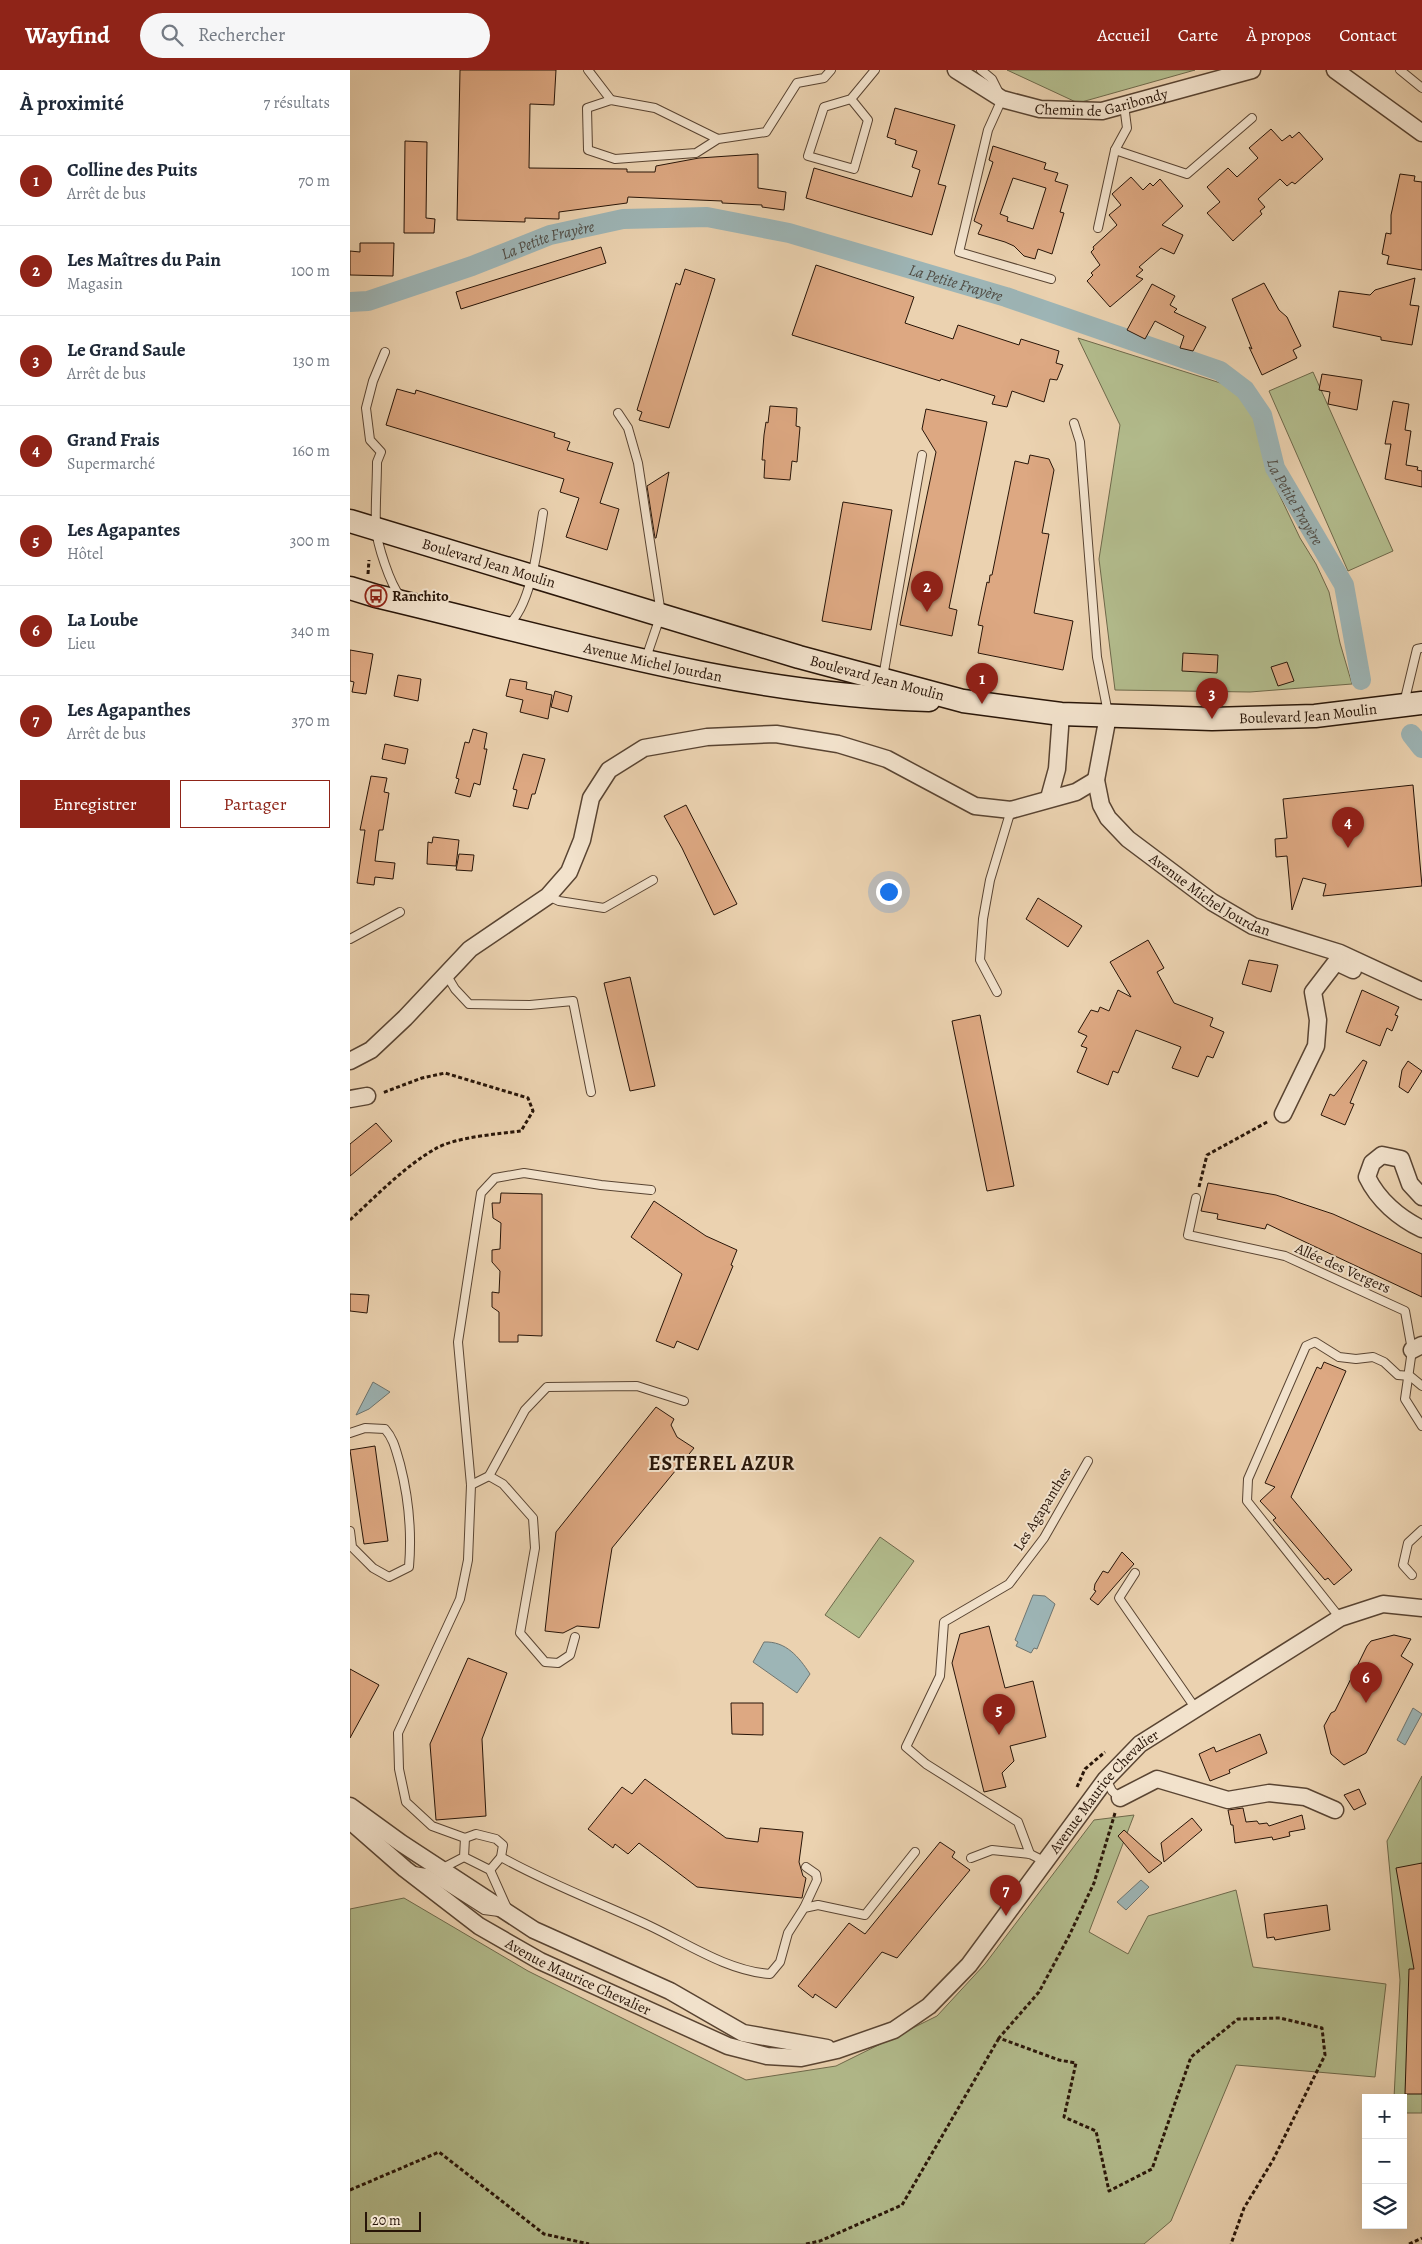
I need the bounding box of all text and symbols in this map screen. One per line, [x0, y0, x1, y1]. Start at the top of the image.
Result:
search box [140, 13, 490, 58]
text: Wayfind [25, 19, 110, 51]
icon: search [158, 21, 186, 49]
text: Rechercher [198, 22, 285, 48]
text: Accueil [1097, 23, 1150, 47]
text: Carte [1178, 23, 1218, 47]
text: À propos [1246, 23, 1311, 47]
text: Contact [1339, 23, 1397, 47]
street label: Chemin de Garibondy [1033, 83, 1170, 121]
text: À proximité [20, 89, 124, 117]
text: 7 résultats [264, 92, 330, 114]
text: Colline des Puits [67, 157, 197, 183]
text: 1 [33, 170, 39, 192]
text: 70 m [298, 170, 330, 192]
text: Arrêt de bus [67, 183, 146, 205]
water label: La Petite Frayère [498, 216, 597, 265]
text: Les Maîtres du Pain [67, 247, 221, 273]
water label: La Petite Frayère [906, 259, 1005, 308]
text: 2 [32, 260, 40, 282]
text: 100 m [291, 260, 330, 282]
text: Magasin [67, 273, 123, 295]
text: Le Grand Saule [67, 337, 185, 363]
text: 3 [33, 350, 39, 372]
text: 130 m [293, 350, 330, 372]
text: Arrêt de bus [67, 363, 146, 385]
text: Grand Frais [67, 427, 160, 453]
text: 4 [32, 440, 40, 462]
text: 160 m [292, 440, 330, 462]
text: Supermarché [67, 453, 155, 475]
water label: La Petite Frayère [1261, 457, 1328, 550]
text: Les Agapantes [67, 517, 180, 543]
text: 5 [33, 530, 39, 552]
text: 300 m [290, 530, 330, 552]
street label: Boulevard Jean Moulin [420, 533, 558, 593]
text: Hôtel [67, 543, 103, 565]
pin: 2 [911, 571, 943, 612]
bus stop icon: Ranchito [364, 584, 388, 608]
place label: Ranchito [392, 586, 449, 606]
text: La Loube [67, 607, 138, 633]
text: 6 [32, 620, 40, 642]
text: 340 m [291, 620, 330, 642]
text: Lieu [67, 633, 95, 655]
street label: Avenue Michel Jourdan [581, 637, 724, 687]
street label: Boulevard Jean Moulin [808, 650, 946, 706]
pin: 1 [966, 663, 998, 704]
pin: 3 [1196, 678, 1228, 719]
text: Les Agapanthes [67, 697, 191, 723]
street label: Boulevard Jean Moulin [1239, 699, 1378, 728]
text: 7 [33, 710, 39, 732]
text: 370 m [292, 710, 330, 732]
text: Arrêt de bus [67, 723, 146, 745]
button: Enregistrer [20, 780, 170, 828]
button: Partager [180, 780, 330, 828]
pin: 4 [1332, 807, 1364, 848]
street label: Avenue Michel Jourdan [1144, 848, 1273, 941]
your location [876, 879, 902, 905]
street label: Allée des Vergers [1291, 1238, 1394, 1298]
district label: ESTEREL AZUR [649, 1450, 795, 1477]
street label: Les Agapanthes [1008, 1463, 1076, 1555]
pin: 6 [1350, 1662, 1382, 1703]
pin: 5 [983, 1694, 1015, 1735]
street label: Avenue Maurice Chevalier [1044, 1725, 1163, 1858]
pin: 7 [990, 1875, 1022, 1916]
street label: Avenue Maurice Chevalier [501, 1933, 654, 2020]
map controls [1362, 2094, 1407, 2229]
button: + [1362, 2094, 1407, 2139]
button: − [1362, 2139, 1407, 2184]
button: layers [1362, 2184, 1407, 2229]
scale bar [365, 2209, 421, 2232]
text: 20 m [372, 2211, 401, 2230]

